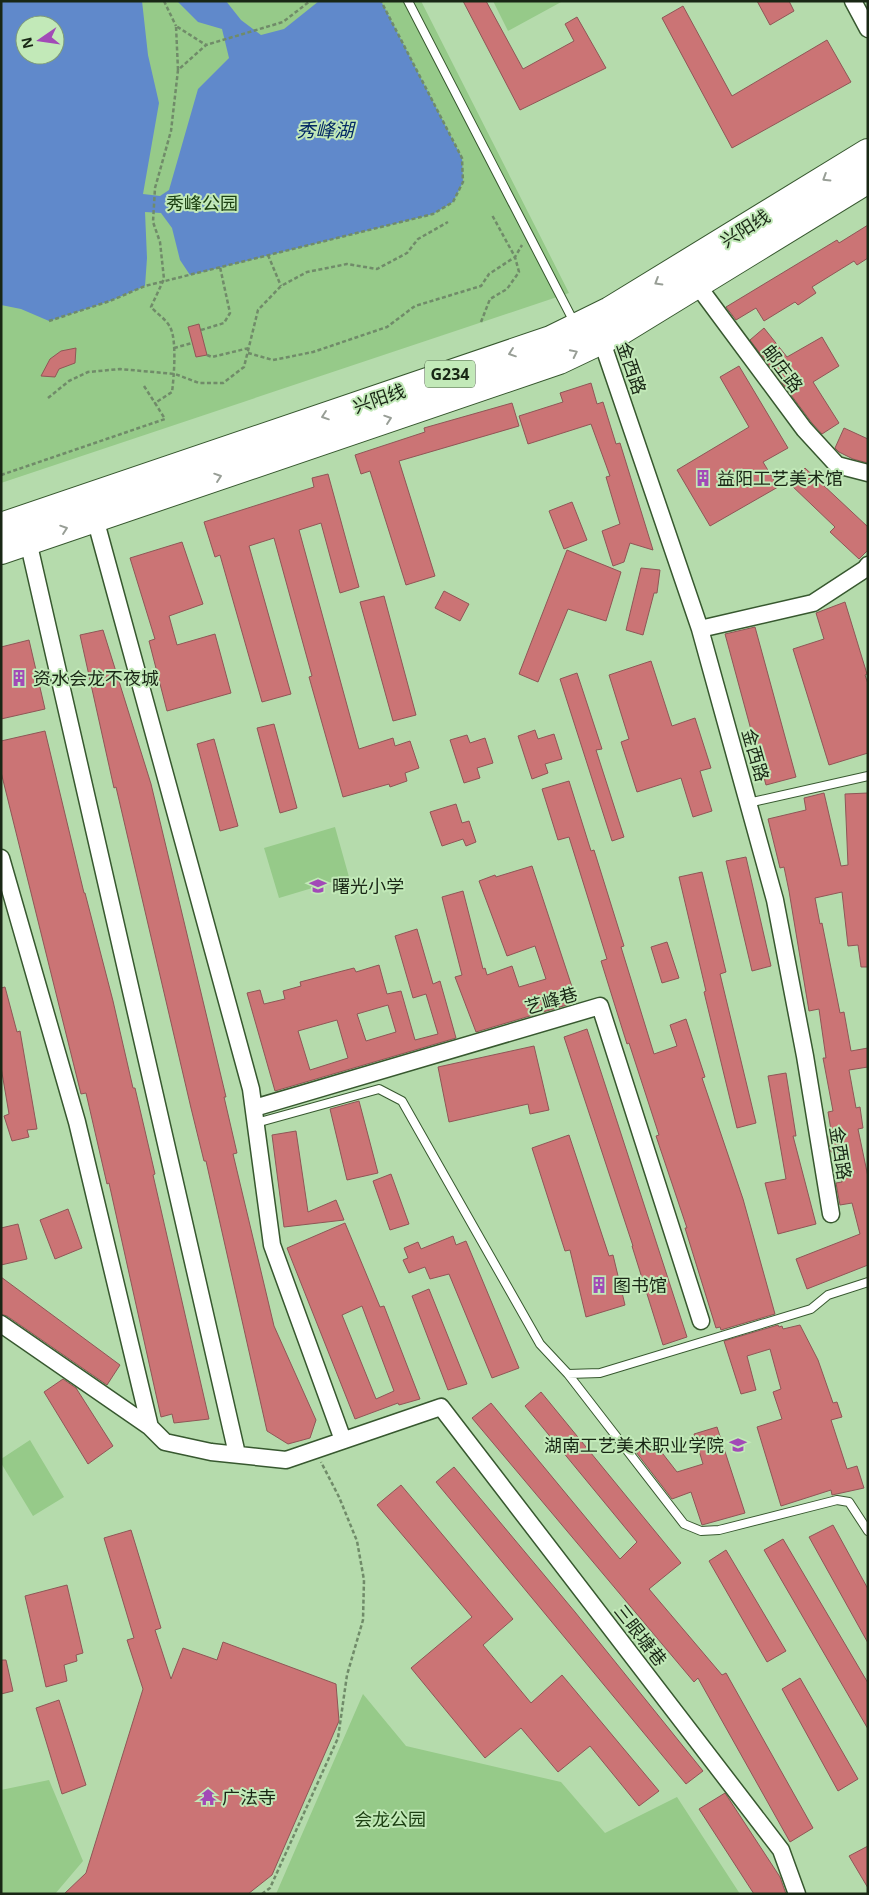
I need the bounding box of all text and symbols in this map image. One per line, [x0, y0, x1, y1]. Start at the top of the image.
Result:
north arrow [15, 15, 65, 65]
text: N [16, 35, 37, 51]
water label: 秀峰湖 [296, 117, 356, 143]
one-way arrow [823, 172, 832, 182]
park label: 秀峰公园 [166, 191, 238, 215]
street label: 兴阳线 [716, 204, 774, 252]
one-way arrow [654, 275, 663, 285]
street label: 金西路 [612, 339, 652, 397]
street label: 邮庄路 [757, 339, 809, 397]
one-way arrow [509, 347, 517, 357]
one-way arrow [569, 349, 578, 359]
road number: G234 [425, 360, 475, 388]
street label: 兴阳线 [350, 378, 408, 418]
one-way arrow [322, 411, 330, 421]
one-way arrow [383, 414, 392, 424]
place label: 益阳工艺美术馆 [717, 466, 843, 490]
building icon: 益阳工艺美术馆 [693, 468, 713, 488]
one-way arrow [213, 472, 222, 482]
one-way arrow [59, 525, 68, 535]
place label: 资水会龙不夜城 [33, 666, 159, 690]
building icon: 资水会龙不夜城 [9, 668, 29, 688]
street label: 金西路 [737, 726, 775, 784]
place label: 曙光小学 [332, 874, 404, 898]
school or university icon: 曙光小学 [308, 876, 328, 896]
street label: 艺峰巷 [522, 981, 580, 1019]
street label: 金西路 [825, 1124, 857, 1182]
place label: 图书馆 [613, 1273, 667, 1297]
building icon: 图书馆 [589, 1275, 609, 1295]
place label: 湖南工艺美术职业学院 [544, 1433, 724, 1457]
school or university icon: 湖南工艺美术职业学院 [728, 1435, 748, 1455]
street label: 三眼塘巷 [609, 1599, 673, 1671]
place label: 广法寺 [222, 1785, 276, 1809]
temple icon: 广法寺 [198, 1787, 218, 1807]
park label: 会龙公园 [354, 1807, 426, 1831]

